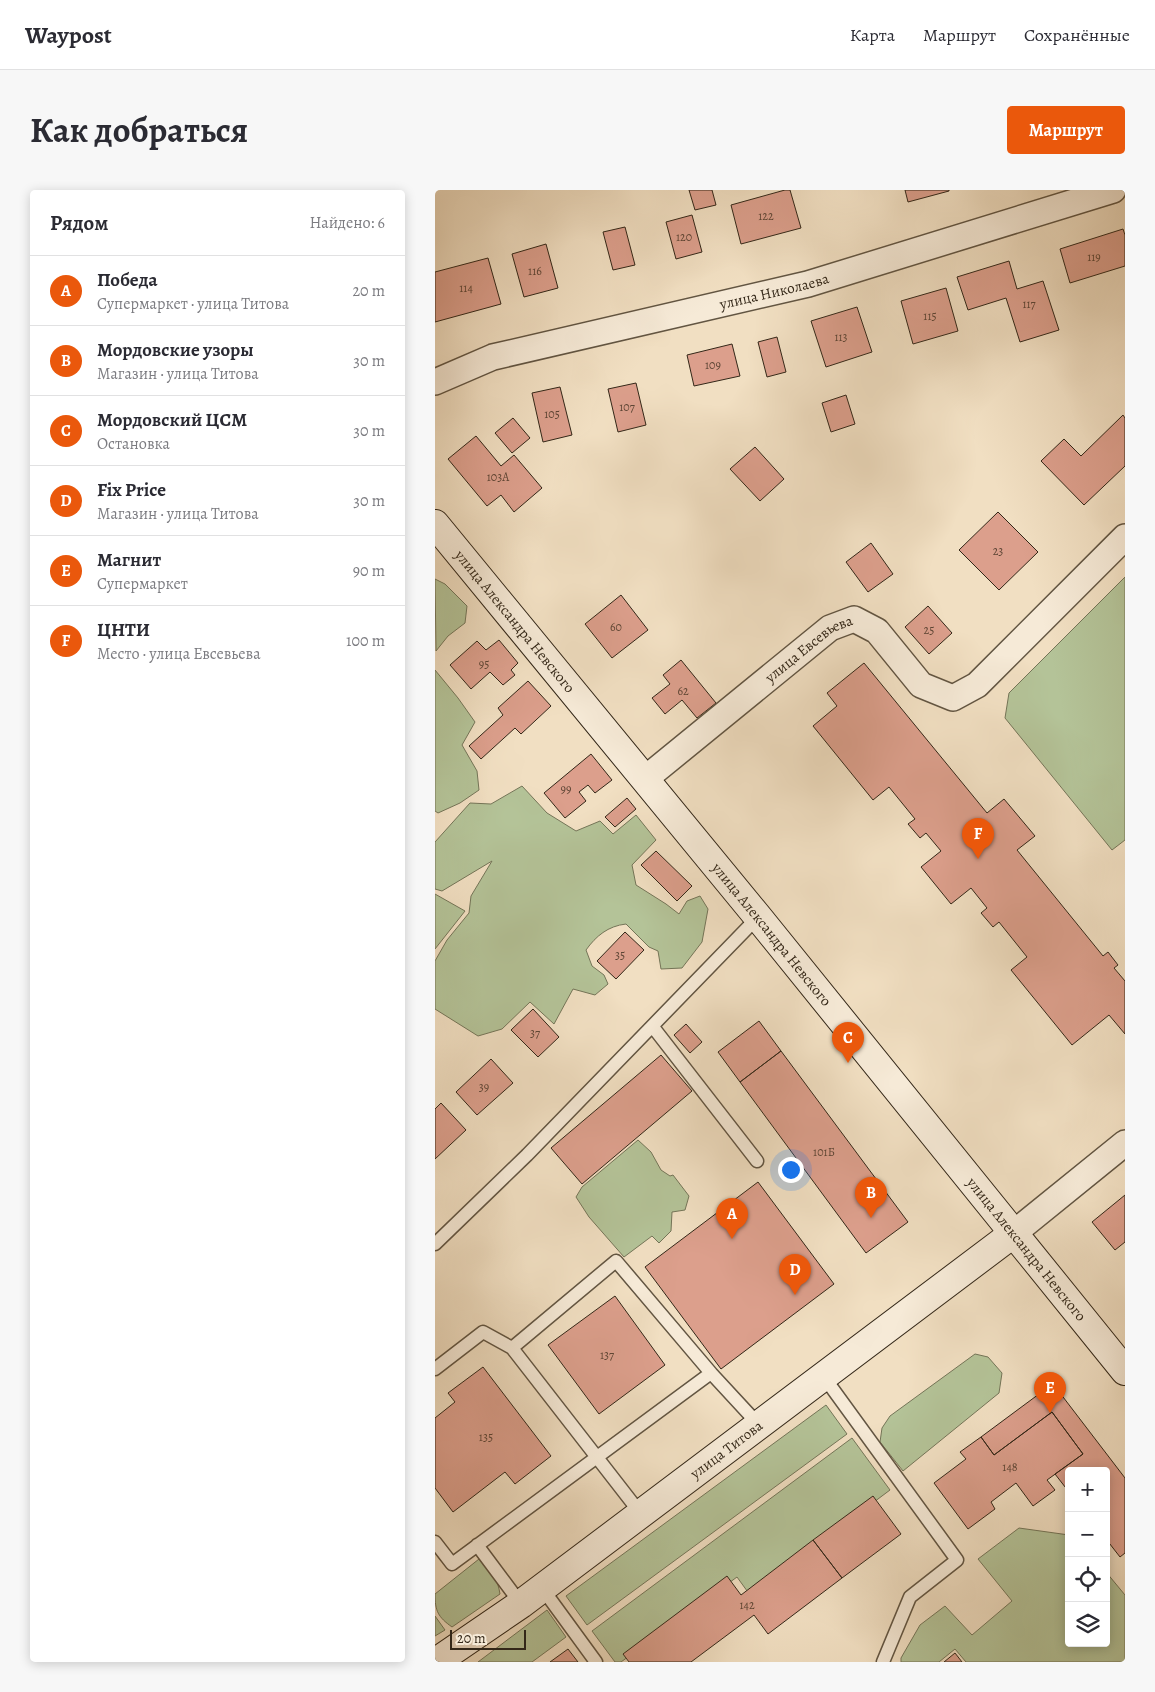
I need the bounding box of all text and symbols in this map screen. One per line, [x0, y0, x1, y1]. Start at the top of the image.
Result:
text: Waypost [25, 19, 112, 51]
text: Карта [850, 23, 895, 47]
text: Маршрут [923, 23, 996, 47]
text: Сохранённые [1024, 23, 1130, 47]
text: Как добраться [30, 106, 248, 154]
button: Маршрут [1007, 106, 1125, 154]
house number: 122 [758, 208, 774, 224]
text: Рядом [50, 209, 108, 237]
text: Найдено: 6 [310, 212, 385, 234]
house number: 120 [676, 229, 692, 245]
house number: 119 [1087, 249, 1101, 265]
house number: 116 [528, 263, 542, 279]
text: Победа [97, 267, 158, 293]
street label: улица Николаева [717, 268, 831, 314]
text: A [61, 280, 71, 302]
text: 20 m [352, 280, 385, 302]
house number: 114 [459, 280, 473, 296]
text: Супермаркет · улица Титова [97, 293, 289, 315]
house number: 117 [1022, 296, 1037, 312]
house number: 115 [923, 308, 937, 324]
house number: 113 [834, 329, 848, 345]
text: Мордовские узоры [97, 337, 254, 363]
text: B [61, 350, 71, 372]
text: 30 m [353, 350, 385, 372]
house number: 109 [705, 357, 721, 373]
text: Магазин · улица Титова [97, 363, 259, 385]
house number: 107 [619, 399, 636, 415]
house number: 105 [544, 406, 560, 422]
text: Мордовский ЦСМ [97, 407, 247, 433]
text: C [61, 420, 71, 442]
text: 30 m [353, 420, 385, 442]
text: Остановка [97, 433, 170, 455]
house number: 103А [487, 469, 510, 485]
text: Fix Price [97, 477, 166, 503]
text: D [60, 490, 72, 512]
text: 30 m [353, 490, 385, 512]
text: Магазин · улица Титова [97, 503, 259, 525]
house number: 23 [993, 543, 1003, 559]
street label: улица Александра Невского [450, 545, 580, 697]
text: Магнит [97, 547, 161, 573]
text: E [61, 560, 71, 582]
text: 90 m [353, 560, 385, 582]
text: Супермаркет [97, 573, 188, 595]
street label: улица Евсевьева [760, 610, 856, 688]
text: ЦНТИ [97, 617, 150, 643]
house number: 60 [610, 619, 622, 635]
house number: 25 [924, 622, 934, 638]
text: F [62, 630, 70, 652]
text: 100 m [346, 630, 385, 652]
text: Место · улица Евсевьева [97, 643, 261, 665]
house number: 95 [479, 656, 489, 672]
house number: 62 [677, 683, 689, 699]
house number: 99 [561, 781, 571, 797]
pin: F [962, 818, 994, 859]
street label: улица Александра Невского [707, 858, 836, 1010]
house number: 35 [615, 947, 625, 963]
pin: C [832, 1022, 864, 1063]
house number: 37 [530, 1025, 541, 1041]
house number: 39 [479, 1079, 489, 1095]
house number: 101Б [813, 1144, 835, 1160]
your location [778, 1157, 804, 1183]
street label: улица Александра Невского [962, 1172, 1091, 1325]
pin: B [855, 1177, 887, 1218]
pin: A [716, 1198, 748, 1239]
pin: D [779, 1254, 811, 1295]
house number: 137 [600, 1347, 615, 1363]
pin: E [1034, 1372, 1066, 1413]
street label: улица Титова [685, 1415, 767, 1484]
house number: 135 [479, 1429, 493, 1445]
house number: 148 [1002, 1459, 1018, 1475]
map controls [1065, 1467, 1110, 1647]
button: + [1065, 1467, 1110, 1512]
button: − [1065, 1512, 1110, 1557]
button: locate [1065, 1557, 1110, 1602]
house number: 142 [739, 1597, 755, 1613]
button: layers [1065, 1602, 1110, 1647]
scale bar [450, 1627, 526, 1650]
text: 20 m [457, 1629, 486, 1648]

